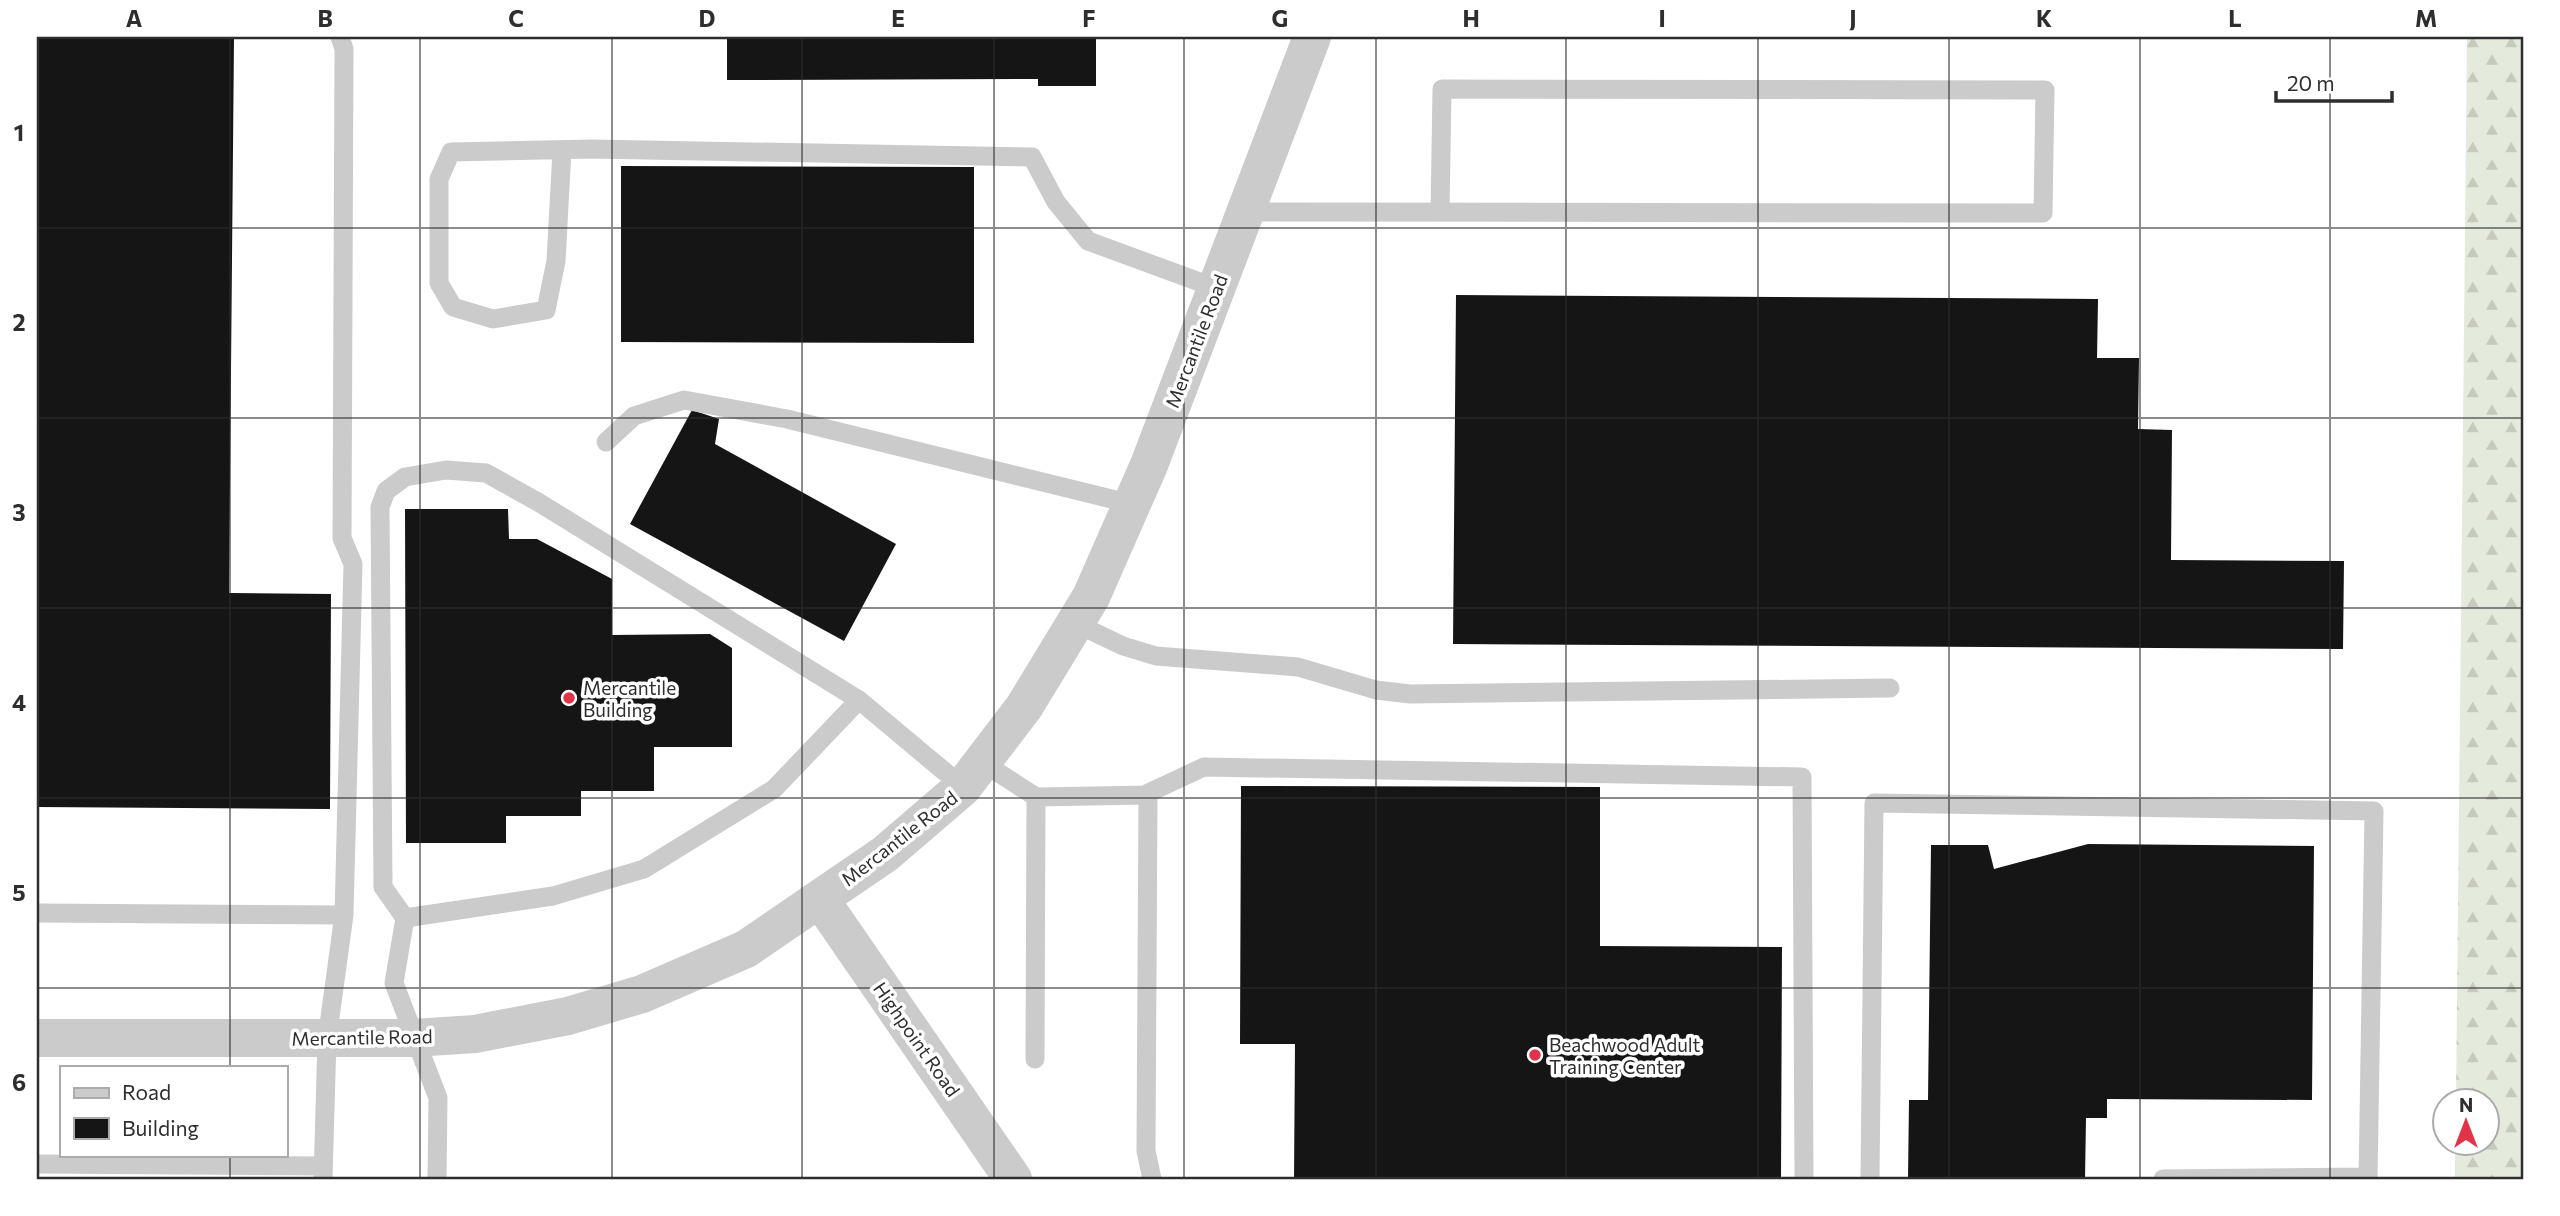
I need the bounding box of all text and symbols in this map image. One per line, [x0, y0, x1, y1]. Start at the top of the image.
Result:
text: A [126, 4, 143, 32]
text: B [317, 4, 333, 32]
text: C [508, 4, 524, 32]
text: D [699, 4, 716, 32]
text: E [891, 4, 905, 32]
text: F [1082, 4, 1096, 32]
text: G [1272, 4, 1288, 32]
text: H [1462, 4, 1480, 32]
text: I [1658, 4, 1666, 32]
text: J [1849, 4, 1857, 32]
text: K [2036, 4, 2052, 32]
text: L [2228, 4, 2242, 32]
text: M [2415, 4, 2437, 32]
scale bar [2276, 60, 2392, 104]
text: 20 m [2287, 70, 2335, 95]
text: 1 [14, 118, 24, 146]
street label: Mercantile Road [1160, 271, 1232, 411]
text: 2 [12, 308, 26, 336]
text: 3 [12, 498, 26, 526]
place label: Mercantile Building [583, 676, 676, 721]
text: 4 [12, 688, 26, 716]
marker: Mercantile Building [561, 690, 577, 706]
street label: Mercantile Road [836, 785, 962, 891]
text: 5 [12, 878, 26, 906]
street label: Highpoint Road [869, 977, 965, 1101]
street label: Mercantile Road [291, 1024, 433, 1050]
place label: Beachwood Adult Training Center [1549, 1033, 1701, 1078]
marker: Beachwood Adult Training Center [1527, 1047, 1543, 1063]
legend [60, 1066, 287, 1156]
text: 6 [12, 1068, 26, 1096]
text: Road [122, 1079, 171, 1104]
north arrow [2430, 1086, 2500, 1156]
text: N [2459, 1093, 2473, 1116]
text: Building [122, 1115, 199, 1140]

